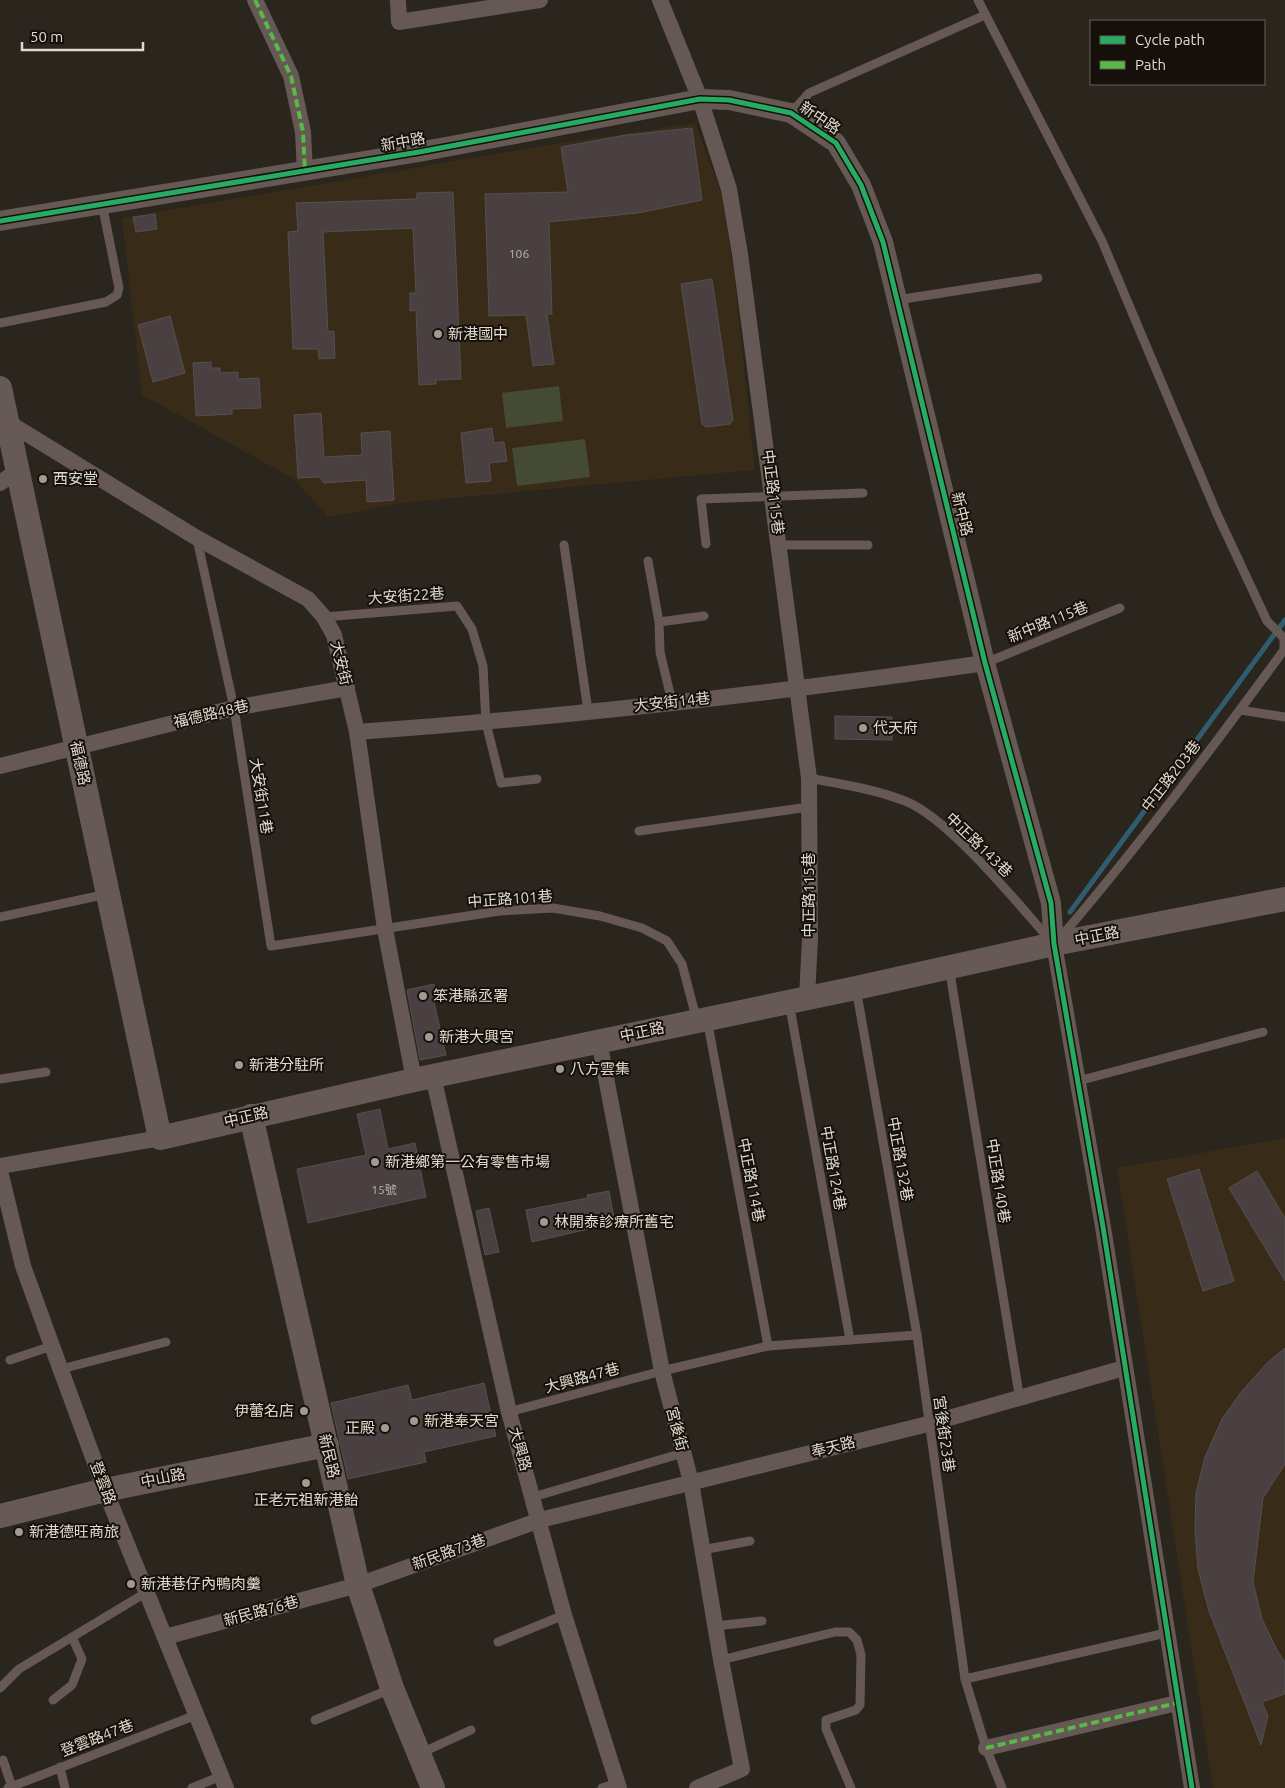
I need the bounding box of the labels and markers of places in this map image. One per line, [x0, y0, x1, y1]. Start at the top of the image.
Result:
place label: 新港國中 [448, 325, 508, 342]
marker: 新港國中 [432, 328, 444, 340]
place label: 西安堂 [53, 470, 98, 487]
marker: 西安堂 [37, 473, 49, 485]
place label: 代天府 [873, 719, 918, 736]
marker: 代天府 [857, 722, 869, 734]
place label: 笨港縣丞署 [433, 987, 508, 1004]
marker: 笨港縣丞署 [417, 990, 429, 1002]
place label: 新港大興宮 [439, 1028, 514, 1045]
marker: 新港大興宮 [423, 1031, 435, 1043]
place label: 新港分駐所 [249, 1056, 324, 1073]
marker: 新港分駐所 [233, 1059, 245, 1071]
place label: 八方雲集 [570, 1060, 630, 1077]
marker: 八方雲集 [554, 1063, 566, 1075]
place label: 新港鄉第一公有零售市場 [385, 1153, 550, 1170]
marker: 新港鄉第一公有零售市場 [369, 1156, 381, 1168]
place label: 林開泰診療所舊宅 [554, 1213, 674, 1230]
marker: 林開泰診療所舊宅 [538, 1216, 550, 1228]
place label: 伊蕾名店 [234, 1402, 294, 1419]
marker: 伊蕾名店 [298, 1405, 310, 1417]
place label: 新港奉天宮 [424, 1412, 499, 1429]
marker: 新港奉天宮 [408, 1415, 420, 1427]
place label: 正殿 [345, 1419, 375, 1436]
marker: 正殿 [379, 1422, 391, 1434]
marker: 正老元祖新港飴 [300, 1477, 312, 1489]
place label: 正老元祖新港飴 [253, 1491, 359, 1508]
place label: 新港德旺商旅 [29, 1523, 119, 1540]
marker: 新港德旺商旅 [13, 1526, 25, 1538]
place label: 新港巷仔內鴨肉羹 [141, 1575, 261, 1592]
marker: 新港巷仔內鴨肉羹 [125, 1578, 137, 1590]

